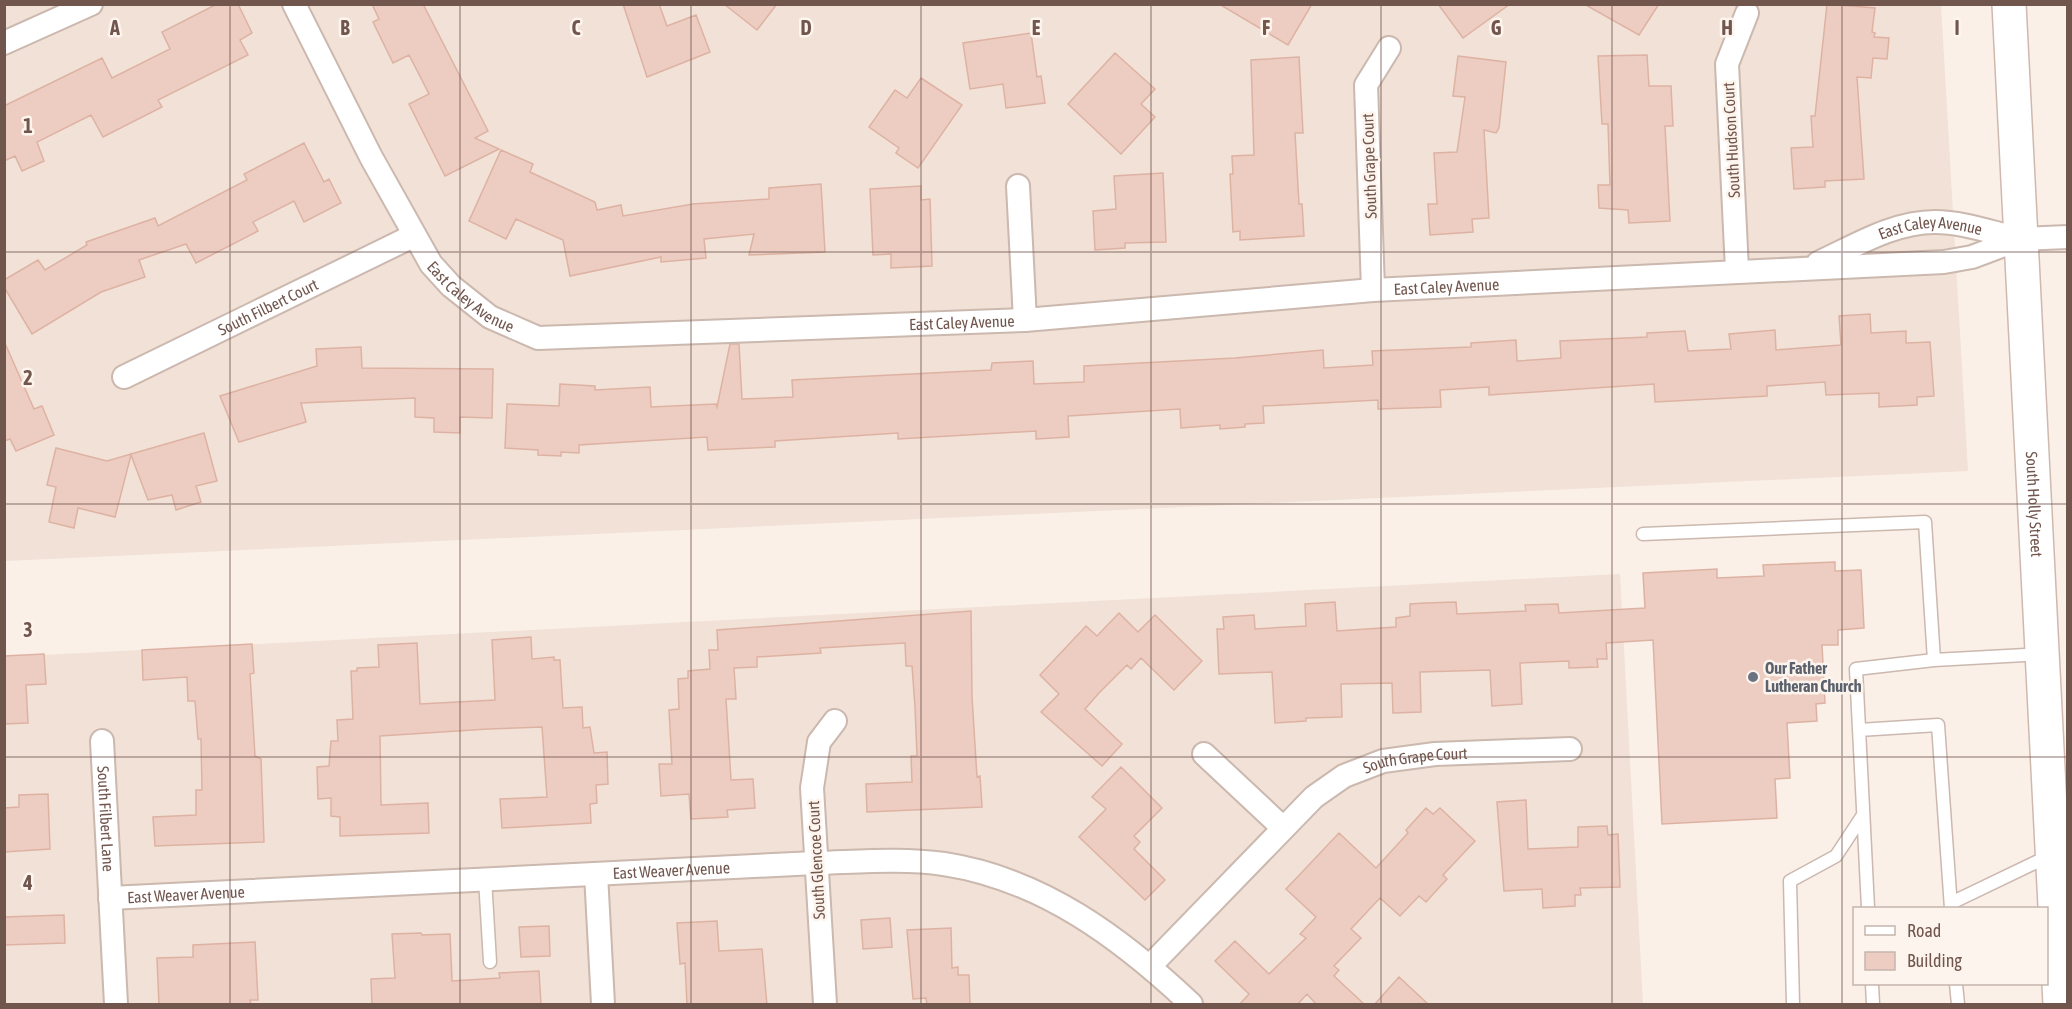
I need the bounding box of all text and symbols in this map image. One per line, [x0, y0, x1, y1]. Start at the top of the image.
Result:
text: A [109, 16, 120, 39]
text: B [340, 16, 350, 39]
text: C [572, 16, 581, 39]
text: D [800, 16, 812, 39]
text: E [1032, 16, 1041, 39]
text: F [1262, 16, 1270, 39]
text: G [1491, 16, 1502, 39]
text: H [1721, 16, 1733, 39]
text: I [1954, 16, 1960, 39]
street label: South Hudson Court [1719, 81, 1743, 198]
street label: South Grape Court [1358, 113, 1381, 219]
text: 1 [23, 114, 33, 137]
street label: East Caley Avenue [1876, 213, 1984, 243]
street label: East Caley Avenue [424, 257, 517, 335]
street label: South Filbert Court [215, 275, 321, 339]
street label: East Caley Avenue [1393, 275, 1500, 298]
street label: East Caley Avenue [909, 311, 1015, 333]
text: 2 [23, 366, 33, 389]
street label: South Holly Street [2023, 451, 2046, 558]
text: 3 [23, 618, 33, 641]
place label: Our Father Lutheran Church [1765, 659, 1862, 695]
marker: Our Father Lutheran Church [1746, 670, 1760, 684]
street label: South Grape Court [1360, 744, 1468, 777]
street label: South Filbert Lane [94, 766, 118, 872]
street label: South Glencoe Court [804, 800, 828, 920]
street label: East Weaver Avenue [612, 858, 730, 882]
text: 4 [22, 871, 33, 894]
street label: East Weaver Avenue [127, 882, 245, 906]
legend [1853, 907, 2048, 985]
text: Road [1907, 920, 1941, 941]
text: Building [1907, 950, 1962, 971]

